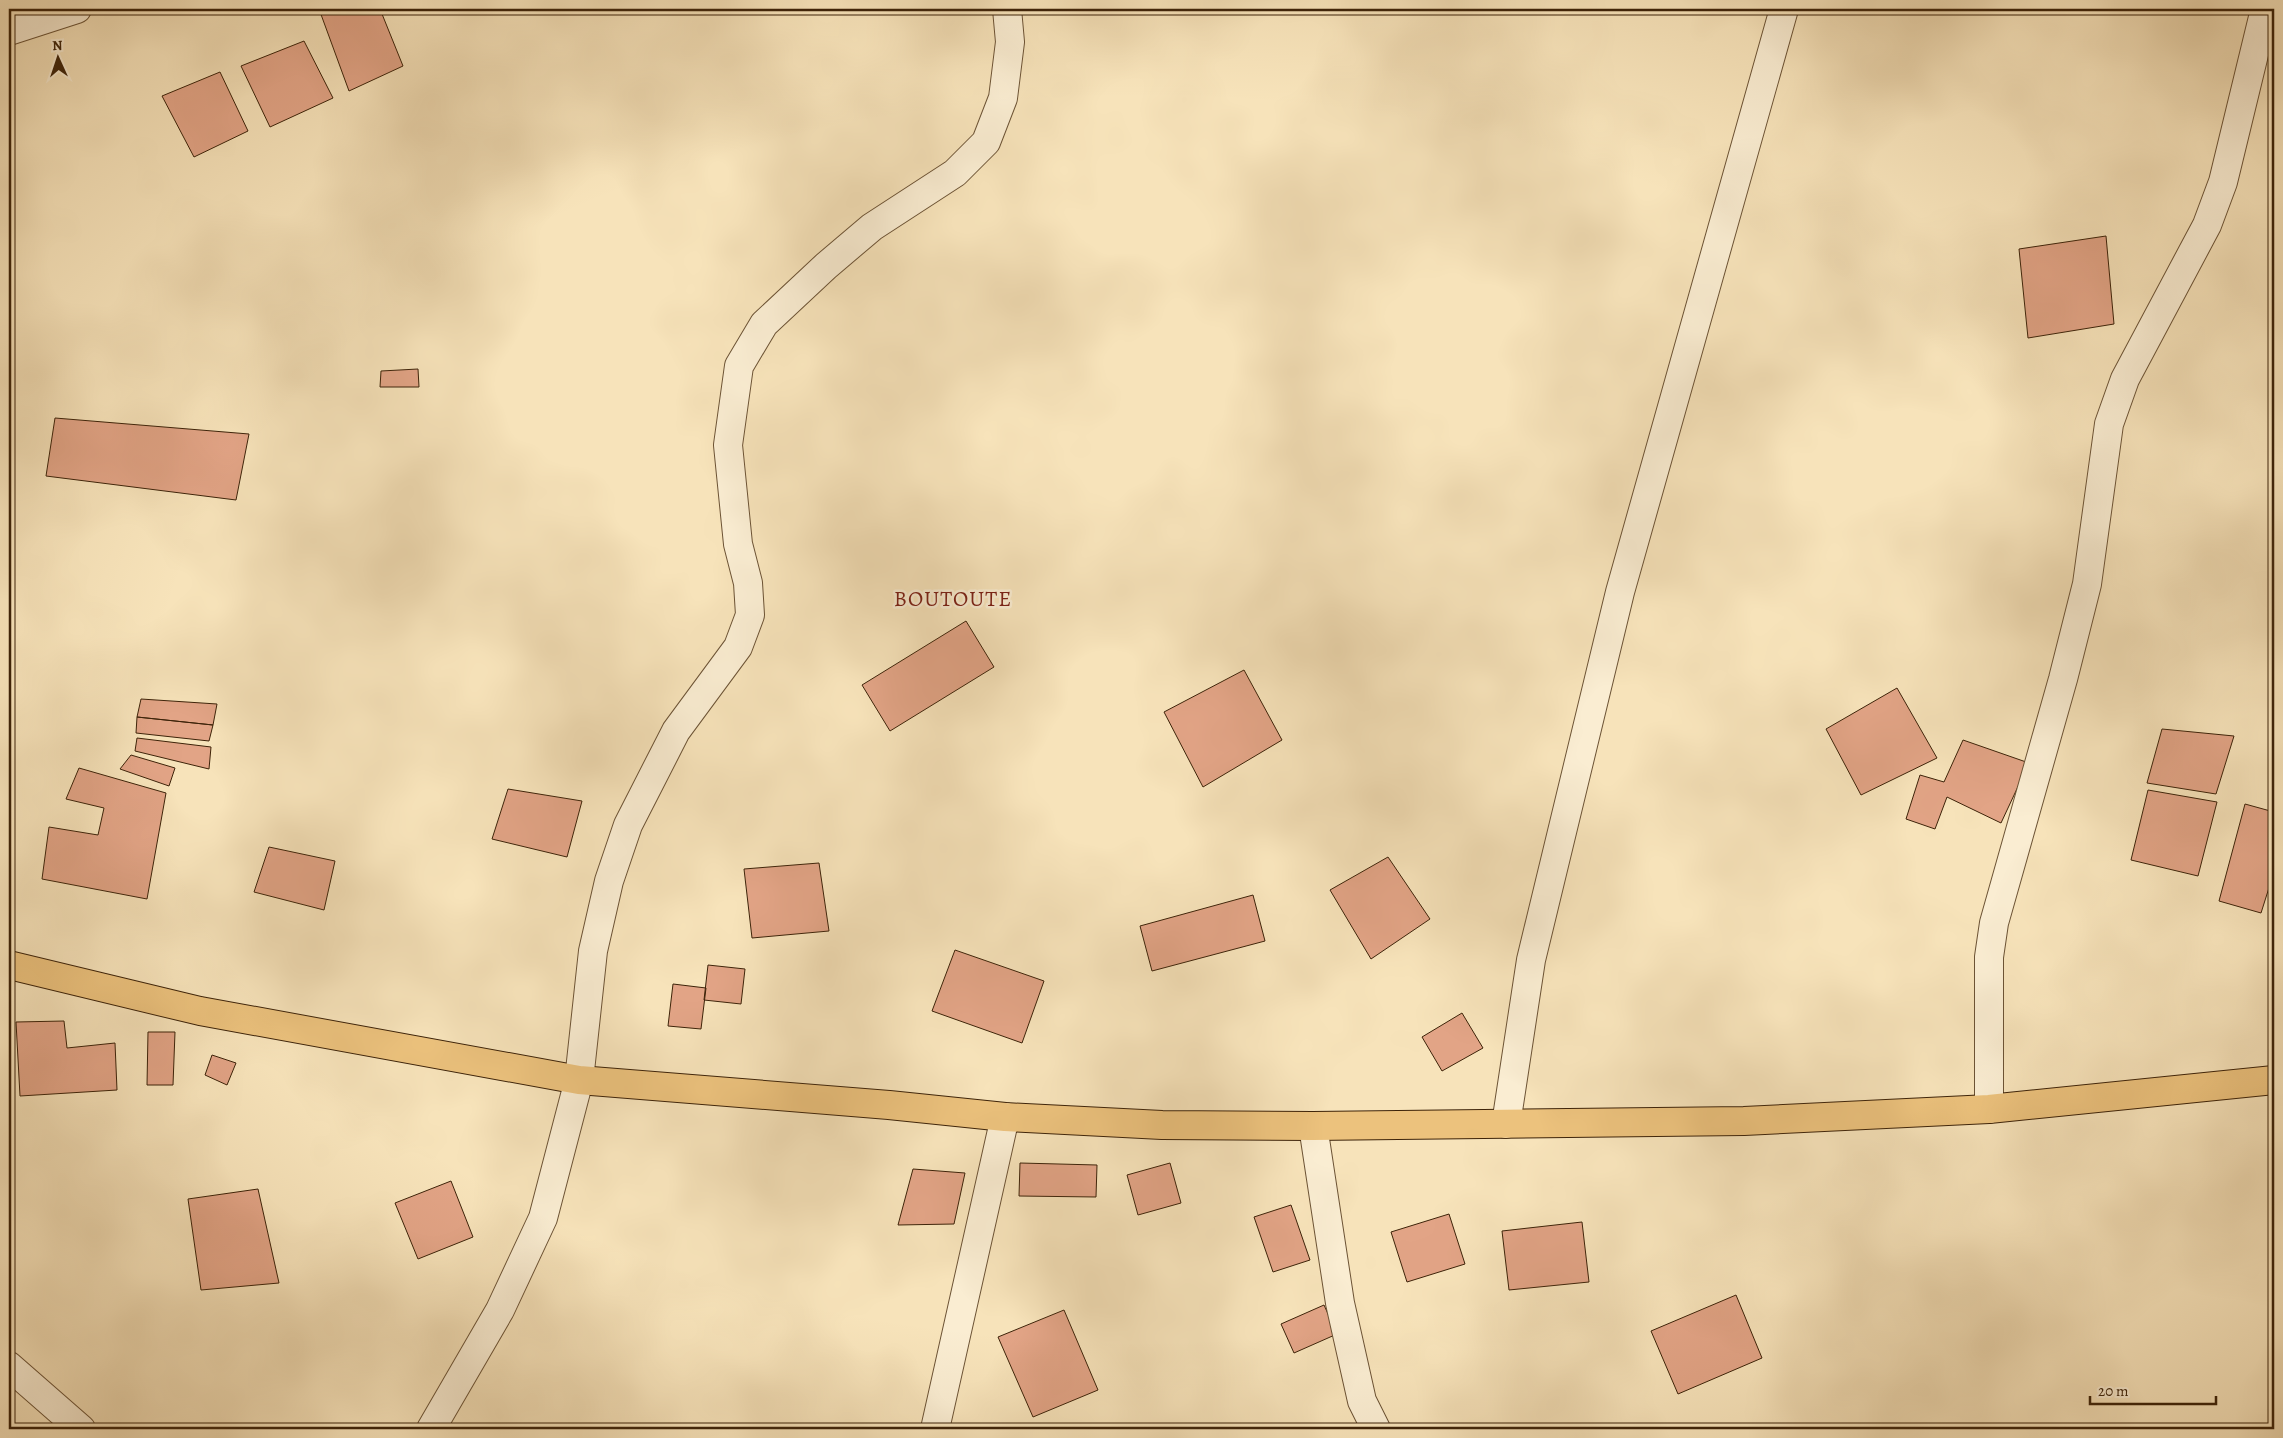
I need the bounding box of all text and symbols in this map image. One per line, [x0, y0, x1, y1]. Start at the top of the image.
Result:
north arrow [32, 32, 82, 82]
text: N [52, 36, 63, 55]
district label: BOUTOUTE [894, 584, 1012, 614]
scale bar [2090, 1373, 2217, 1405]
text: 20 m [2098, 1381, 2129, 1401]

